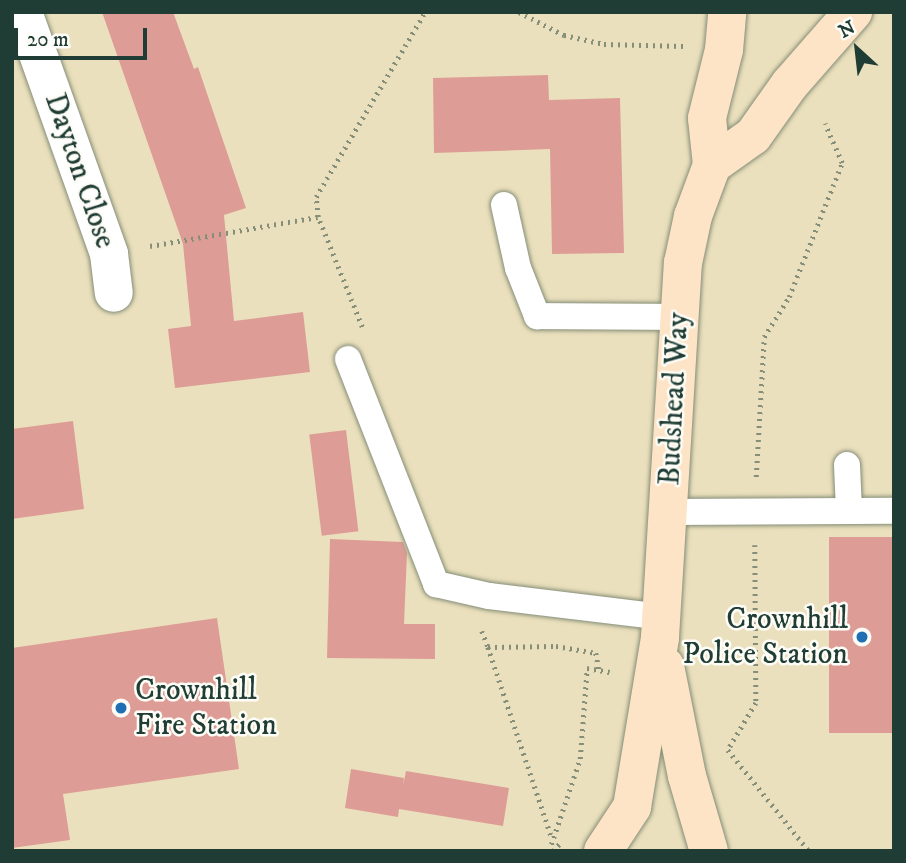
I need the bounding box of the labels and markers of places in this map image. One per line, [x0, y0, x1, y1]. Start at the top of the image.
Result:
place label: Crownhill Police Station [682, 602, 848, 672]
marker: Crownhill Police Station [854, 629, 870, 645]
place label: Crownhill Fire Station [135, 673, 277, 744]
marker: Crownhill Fire Station [113, 700, 129, 716]

